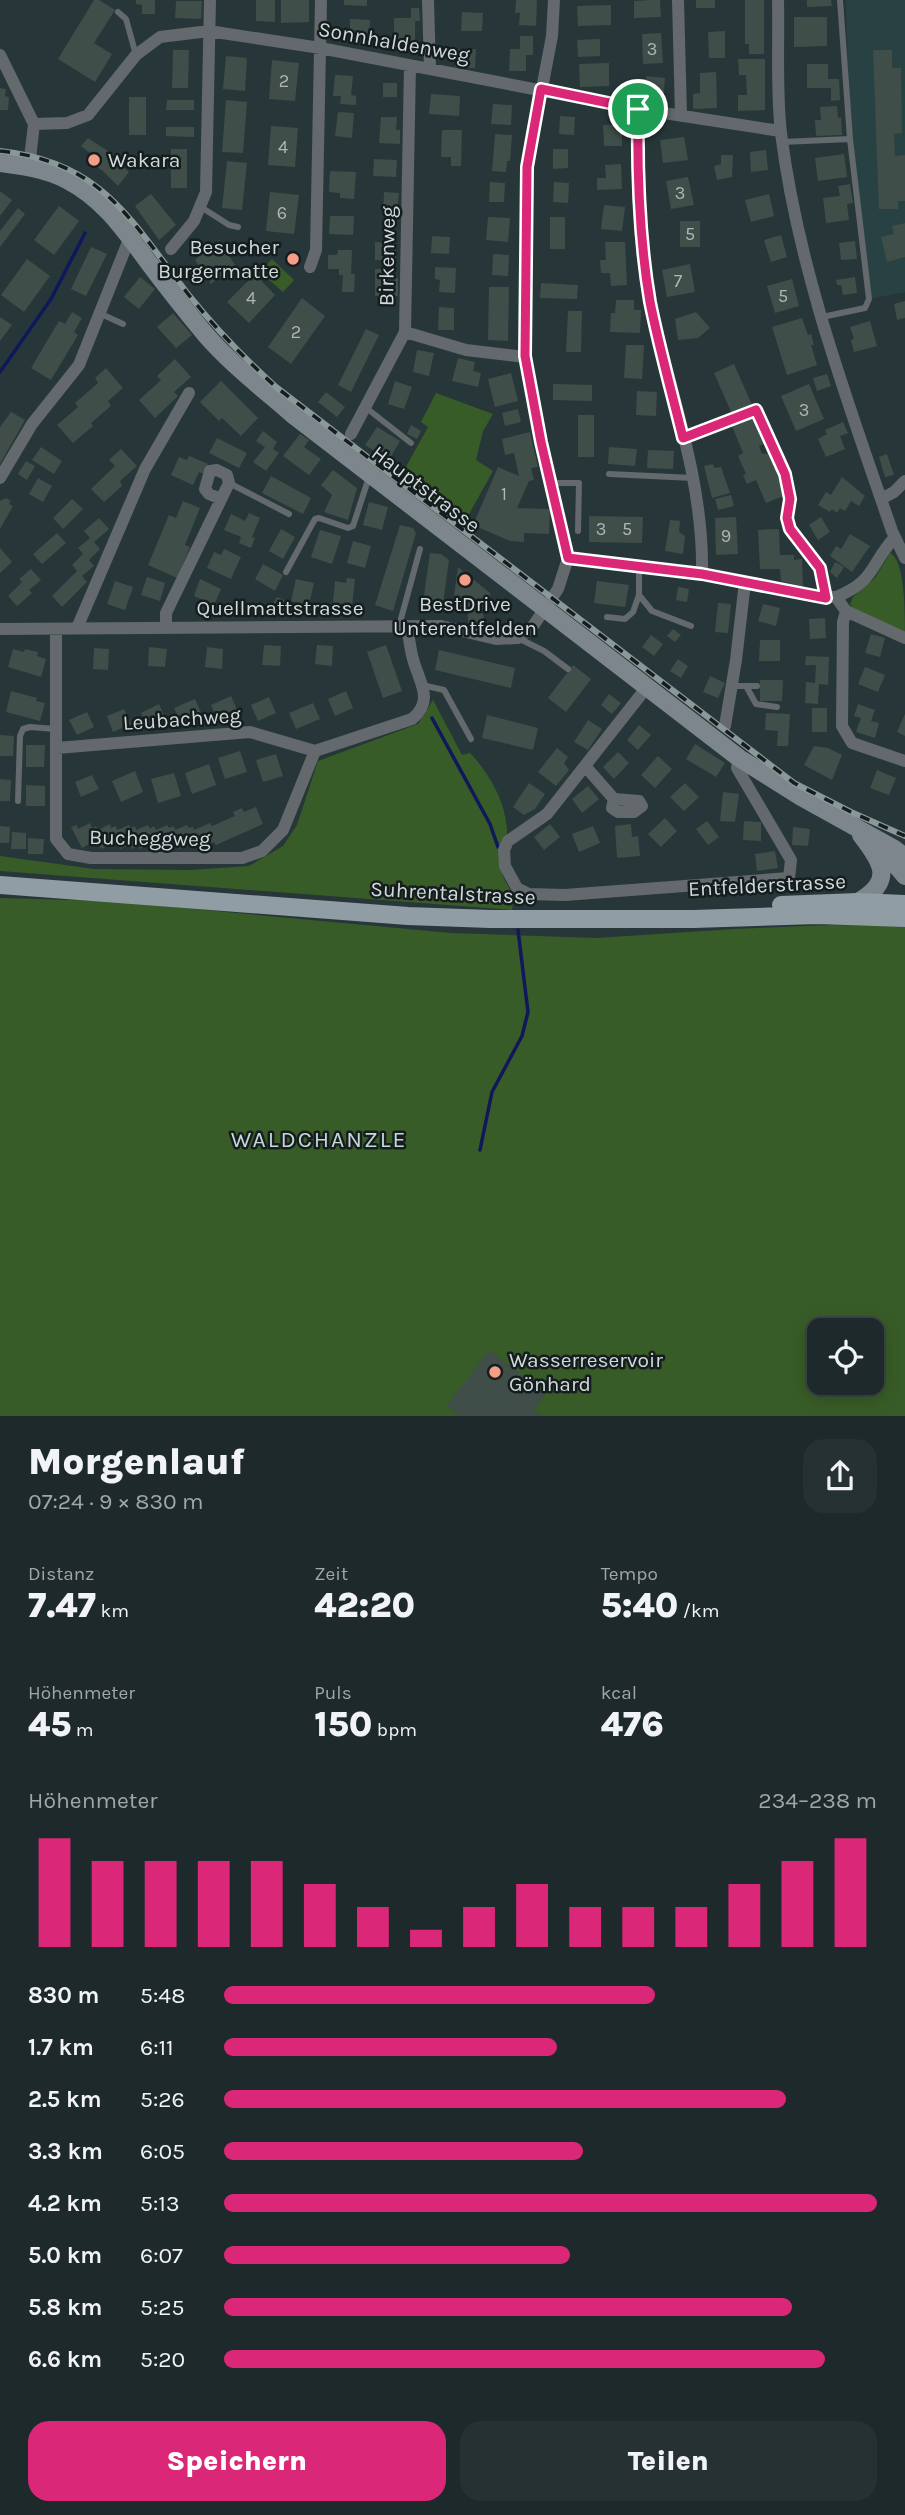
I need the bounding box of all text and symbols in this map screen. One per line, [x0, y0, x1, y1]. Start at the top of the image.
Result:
street label: Sonnhaldenweg [316, 17, 472, 67]
house number: 3 [647, 38, 657, 60]
house number: 2 [279, 70, 289, 92]
pin [608, 79, 668, 139]
icon: arrive [619, 90, 657, 128]
house number: 4 [278, 136, 288, 158]
place label: Wakara [108, 148, 180, 172]
marker: Wakara [86, 152, 102, 168]
house number: 3 [675, 182, 685, 204]
house number: 6 [277, 202, 287, 224]
street label: Birkenweg [374, 206, 400, 306]
house number: 5 [685, 223, 695, 245]
place label: Besucher Burgermatte [158, 235, 279, 283]
marker: Besucher Burgermatte [285, 251, 301, 267]
house number: 7 [674, 270, 683, 292]
house number: 5 [778, 285, 788, 307]
house number: 4 [246, 287, 256, 309]
house number: 2 [291, 321, 301, 343]
house number: 3 [799, 399, 809, 421]
street label: Hauptstrasse [367, 440, 485, 538]
house number: 1 [501, 483, 507, 505]
house number: 3 [596, 518, 606, 540]
house number: 5 [622, 518, 632, 540]
house number: 9 [721, 525, 731, 547]
marker: BestDrive Unterentfelden [457, 572, 473, 588]
place label: BestDrive Unterentfelden [393, 592, 537, 640]
street label: Quellmattstrasse [197, 596, 363, 620]
street label: Leubachweg [122, 703, 242, 735]
street label: Bucheggweg [89, 825, 211, 851]
street label: Entfelderstrasse [687, 869, 847, 901]
street label: Suhrentalstrasse [370, 877, 536, 909]
district label: WALDCHANZLE [231, 1126, 407, 1153]
map controls [807, 1318, 884, 1395]
button: locate [807, 1318, 884, 1395]
place label: Wasserreservoir Gönhard [509, 1348, 663, 1396]
marker: Wasserreservoir Gönhard [487, 1364, 503, 1380]
text: Morgenlauf [28, 1439, 245, 1484]
button: share [803, 1439, 877, 1513]
text: 07:24 · 9 × 830 m [28, 1488, 204, 1515]
text: Distanz [28, 1563, 94, 1585]
text: Zeit [314, 1563, 348, 1585]
text: Tempo [601, 1563, 658, 1585]
text: 7.47 [28, 1585, 96, 1626]
text: 42:20 [314, 1585, 415, 1626]
text: 5:40 [601, 1585, 678, 1626]
text: km [96, 1600, 129, 1622]
text: /km [678, 1600, 720, 1622]
text: Höhenmeter [28, 1682, 135, 1704]
text: Puls [314, 1682, 352, 1704]
text: kcal [601, 1682, 637, 1704]
text: 45 [28, 1704, 71, 1745]
text: 150 [314, 1704, 372, 1745]
text: 476 [601, 1704, 664, 1745]
text: m [71, 1719, 94, 1741]
text: bpm [372, 1719, 417, 1741]
text: Höhenmeter [28, 1787, 158, 1814]
text: 234–238 m [758, 1787, 877, 1814]
text: 830 m [28, 1982, 99, 2009]
text: 5:48 [140, 1982, 185, 2009]
text: 1.7 km [28, 2034, 94, 2061]
text: 6:11 [140, 2034, 174, 2061]
text: 2.5 km [28, 2086, 102, 2113]
text: 5:26 [140, 2086, 185, 2113]
text: 3.3 km [28, 2138, 103, 2165]
text: 6:05 [140, 2138, 185, 2165]
text: 4.2 km [28, 2190, 102, 2217]
text: 5:13 [140, 2190, 179, 2217]
text: 5.0 km [28, 2242, 102, 2269]
text: 6:07 [140, 2242, 183, 2269]
text: 5.8 km [28, 2294, 102, 2321]
text: 5:25 [140, 2294, 185, 2321]
text: 6.6 km [28, 2346, 102, 2373]
text: 5:20 [140, 2346, 185, 2373]
button: Speichern [28, 2421, 446, 2501]
button: Teilen [460, 2421, 877, 2501]

